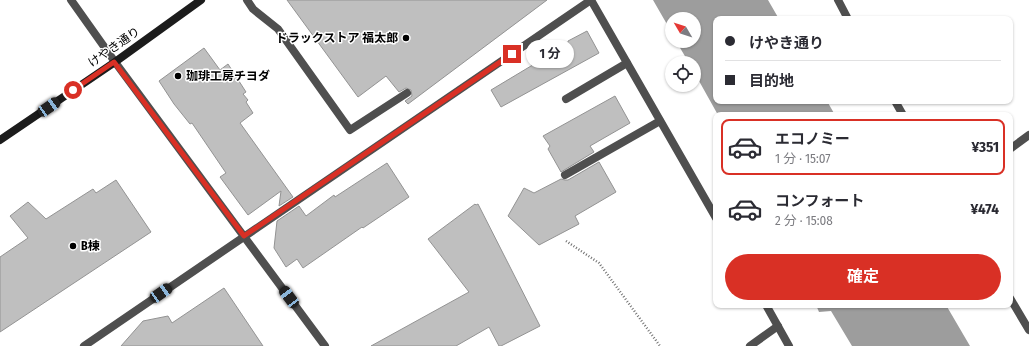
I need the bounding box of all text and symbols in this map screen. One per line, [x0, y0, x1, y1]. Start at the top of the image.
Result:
north arrow [665, 12, 701, 48]
map controls [665, 12, 701, 92]
street label: けやき通り [85, 24, 143, 70]
place label: ドラックストア 福太郎 [276, 31, 398, 45]
marker: ドラックストア 福太郎 [401, 33, 411, 43]
text: けやき通り [749, 34, 824, 52]
callout: 1 分 [526, 40, 574, 68]
route end [503, 45, 521, 63]
text: 1 分 [539, 46, 561, 61]
button: locate [665, 56, 701, 92]
place label: 珈琲工房チヨダ [186, 69, 270, 83]
marker: 珈琲工房チヨダ [173, 71, 183, 81]
text: 目的地 [749, 72, 794, 90]
route start [64, 81, 82, 99]
car [36, 95, 62, 119]
icon: car [727, 129, 763, 165]
text: エコノミー [775, 130, 850, 148]
text: ¥351 [971, 138, 999, 156]
text: 1 分 · 15:07 [775, 151, 831, 166]
icon: car [727, 191, 763, 227]
text: コンフォート [775, 192, 865, 210]
text: ¥474 [971, 200, 999, 218]
text: 2 分 · 15:08 [775, 213, 833, 228]
place label: B棟 [81, 239, 100, 253]
marker: B棟 [68, 241, 78, 251]
button: 確定 [725, 254, 1001, 300]
car [148, 281, 174, 305]
car [277, 284, 301, 310]

